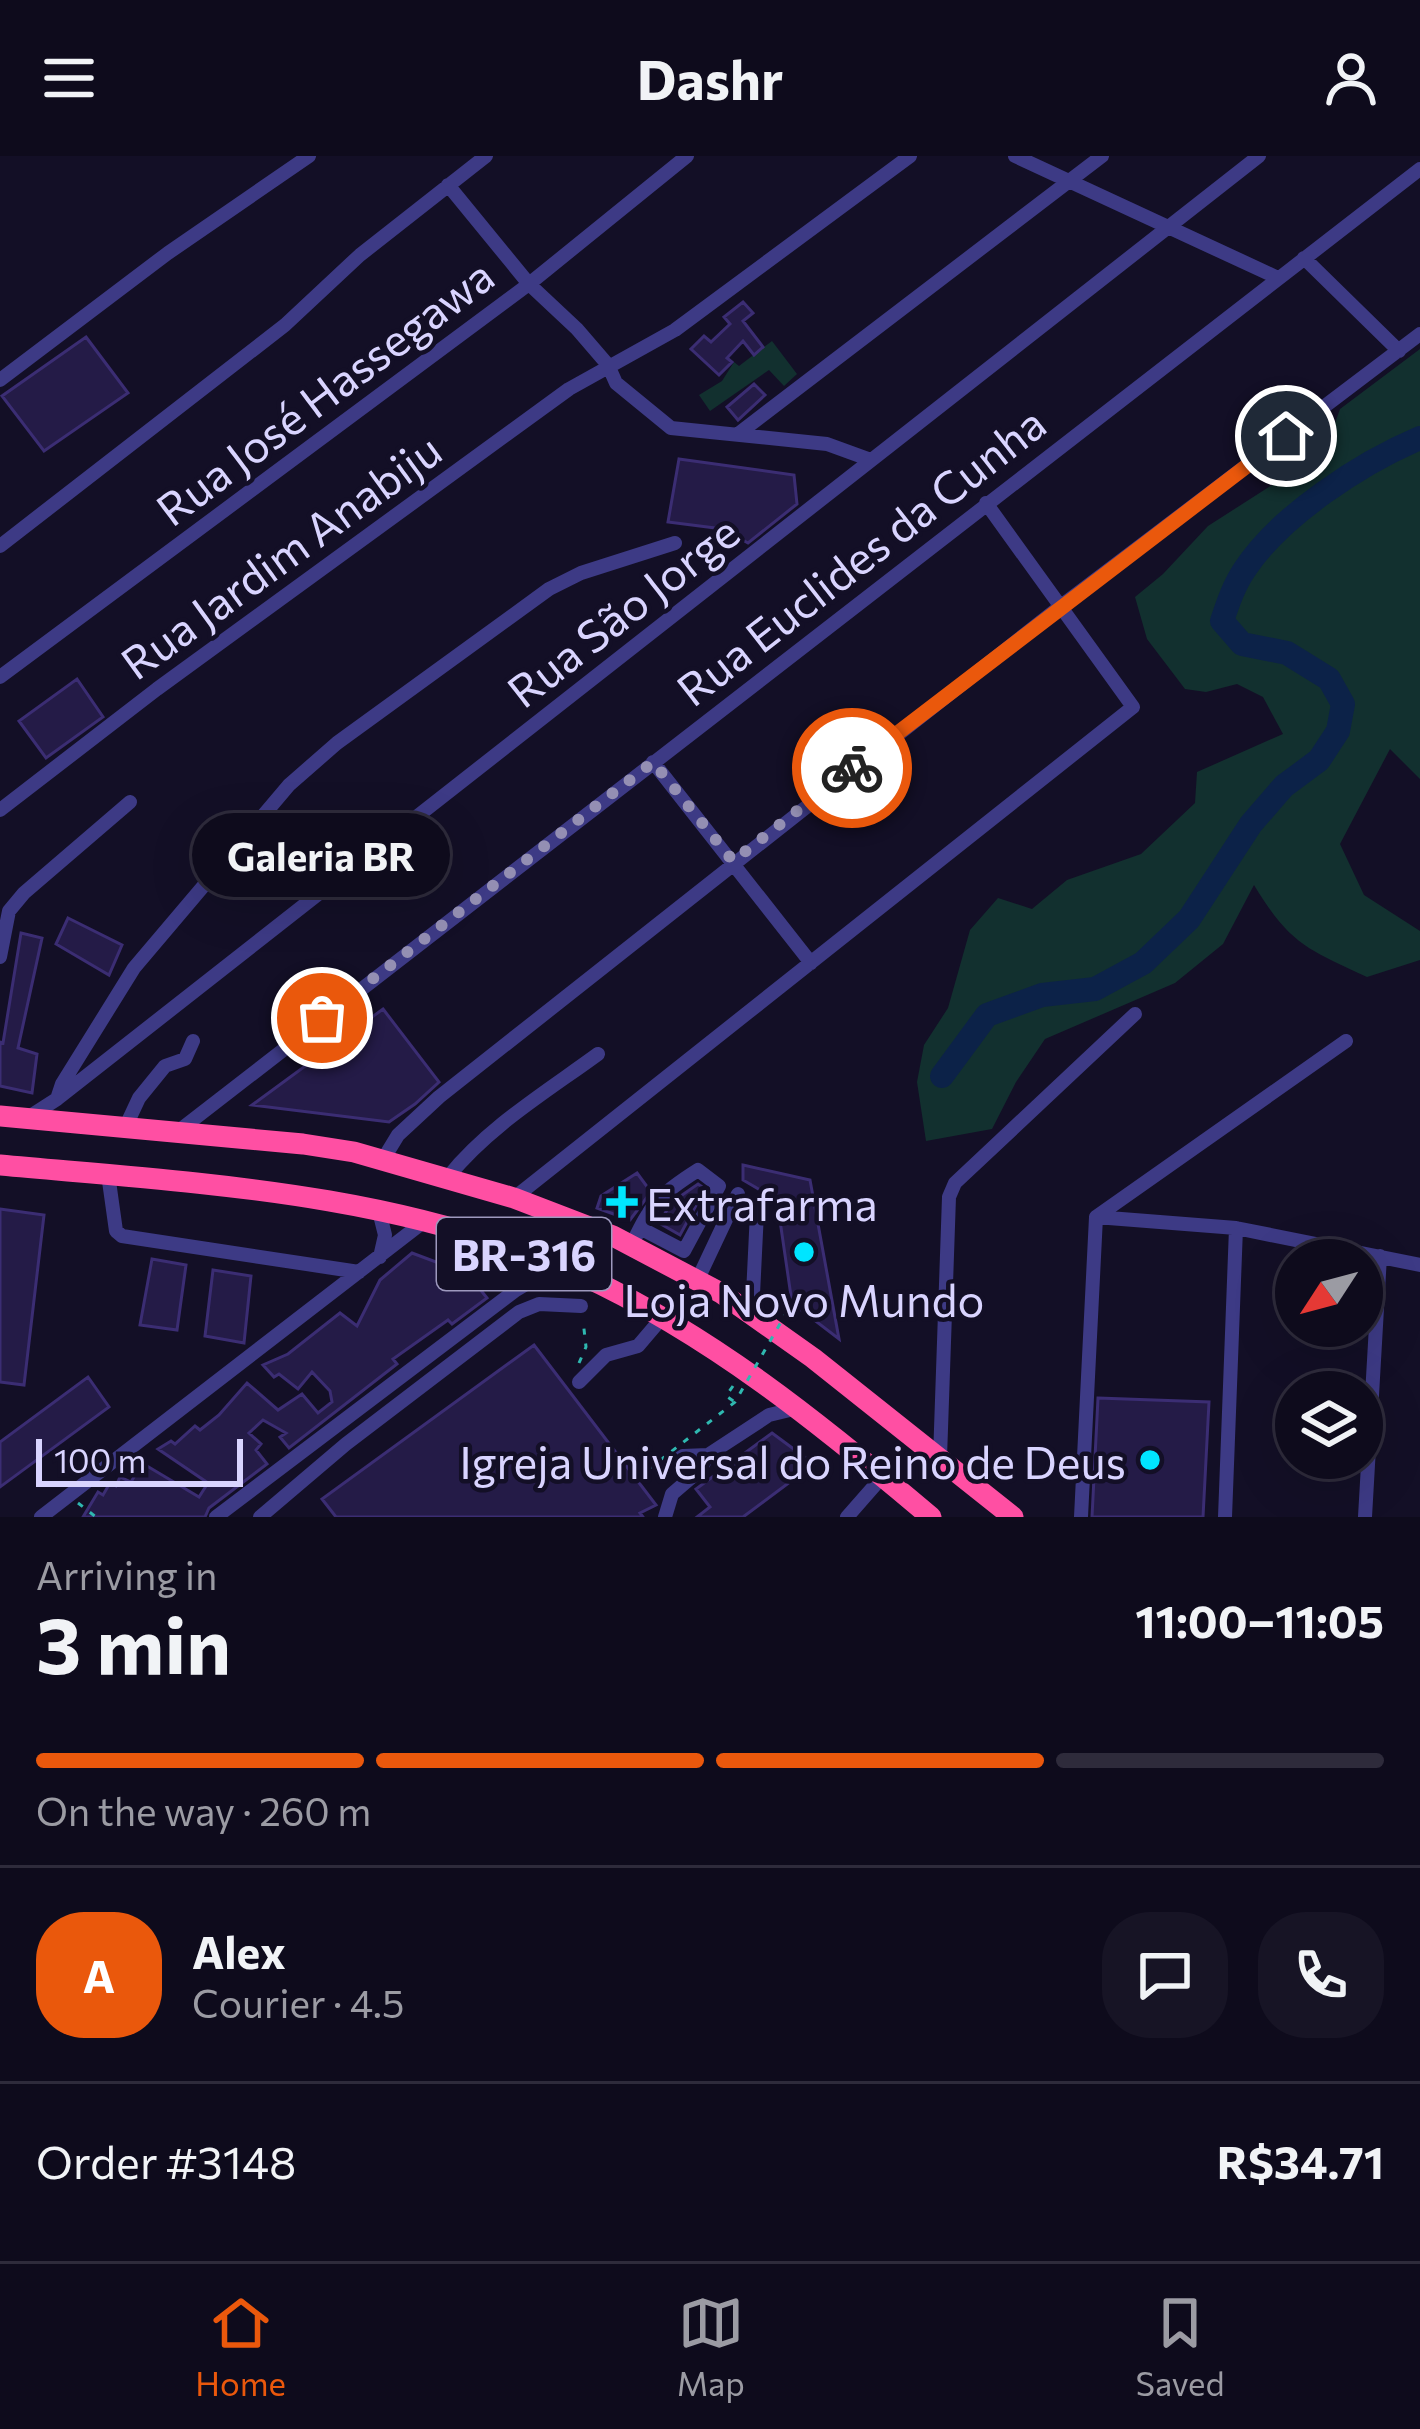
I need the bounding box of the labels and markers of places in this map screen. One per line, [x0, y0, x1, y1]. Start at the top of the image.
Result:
pin [1235, 385, 1337, 487]
callout: Galeria BR [193, 814, 451, 898]
pin [271, 967, 373, 1069]
place label: Extrafarma [646, 1175, 878, 1230]
marker: Extrafarma [609, 1189, 635, 1215]
marker: Loja Novo Mundo [791, 1239, 817, 1265]
place label: Loja Novo Mundo [624, 1271, 984, 1326]
place label: Igreja Universal do Reino de Deus [459, 1433, 1126, 1488]
marker: Igreja Universal do Reino de Deus [1137, 1447, 1163, 1473]

